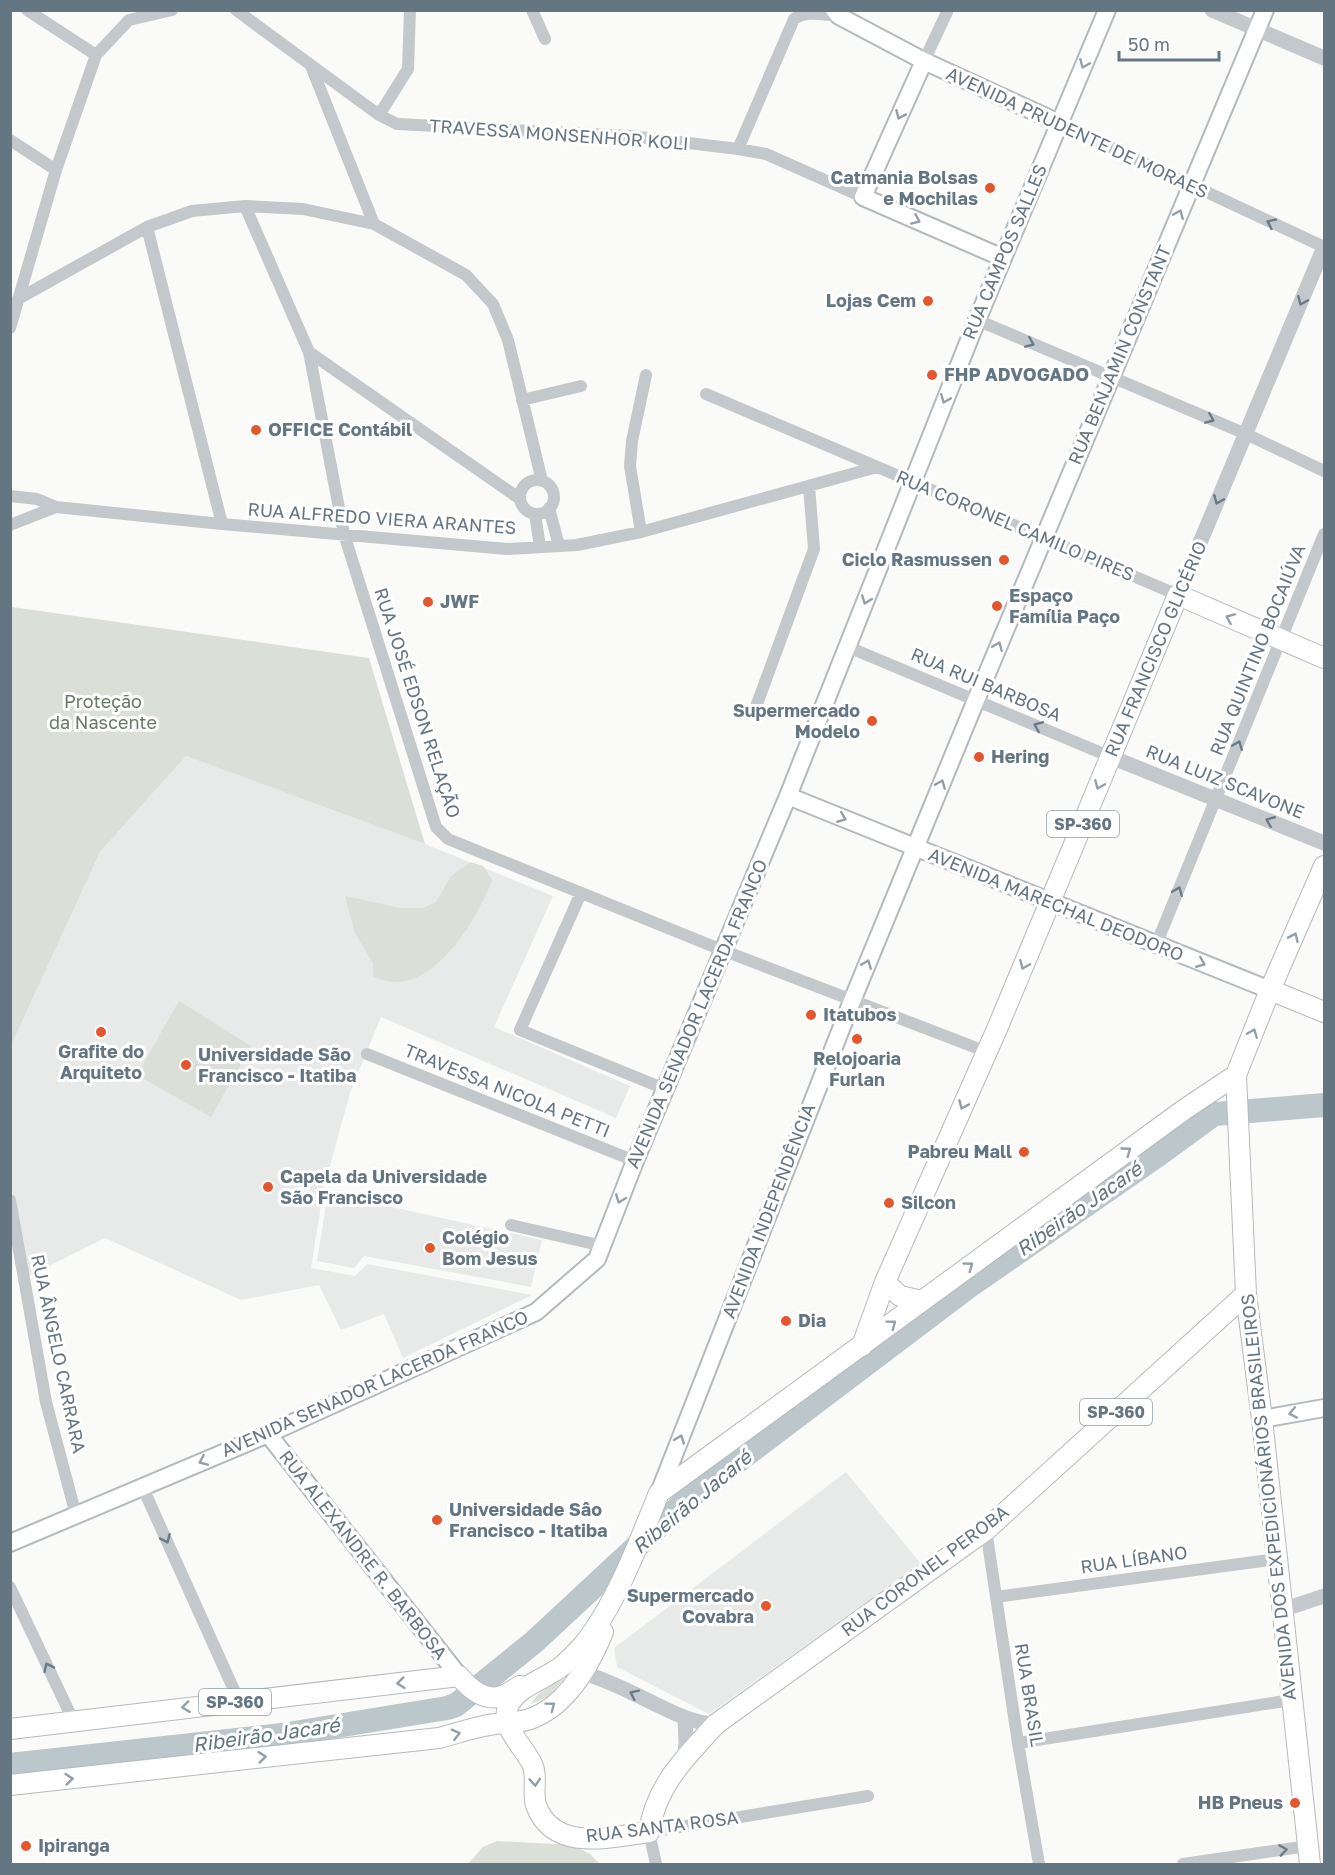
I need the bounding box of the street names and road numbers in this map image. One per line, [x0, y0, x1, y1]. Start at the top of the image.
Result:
street label: AVENIDA PRUDENTE DE MORAES [943, 62, 1212, 203]
street label: TRAVESSA MONSENHOR KOLI [429, 114, 690, 154]
street label: RUA CAMPOS SALLES [957, 161, 1051, 343]
street label: RUA BENJAMIN CONSTANT [1063, 242, 1175, 468]
street label: RUA CORONEL CAMILO PIRES [893, 465, 1138, 585]
street label: RUA ALFREDO VIERA ARANTES [247, 498, 517, 538]
street label: RUA FRANCISCO GLICÉRIO [1100, 537, 1211, 760]
street label: RUA QUINTINO BOCAIÚVA [1205, 541, 1310, 758]
street label: RUA JOSÉ EDSON RELAÇÃO [370, 585, 466, 821]
street label: RUA RUI BARBOSA [908, 642, 1065, 726]
street label: RUA LUIZ SCAVONE [1143, 739, 1308, 823]
road number: SP-360 [1047, 811, 1119, 837]
street label: AVENIDA MARECHAL DEODORO [926, 843, 1187, 965]
street label: AVENIDA SENADOR LACERDA FRANCO [621, 856, 771, 1171]
street label: TRAVESSA NICOLA PETTI [401, 1039, 614, 1142]
street label: AVENIDA INDEPENDÊNCIA [717, 1100, 819, 1321]
street label: RUA ÂNGELO CARRARA [27, 1252, 91, 1455]
street label: AVENIDA DOS EXPEDICIONÁRIOS BRASILEIROS [1236, 1293, 1300, 1702]
street label: AVENIDA SENADOR LACERDA FRANCO [218, 1305, 531, 1461]
road number: SP-360 [1080, 1399, 1152, 1425]
street label: RUA ALEXANDRE R. BARBOSA [275, 1445, 452, 1663]
street label: RUA CORONEL PEROBA [836, 1500, 1012, 1640]
street label: RUA LÍBANO [1079, 1541, 1189, 1577]
street label: RUA BRASIL [1011, 1641, 1049, 1748]
road number: SP-360 [199, 1689, 271, 1715]
street label: RUA SANTA ROSA [584, 1806, 739, 1846]

